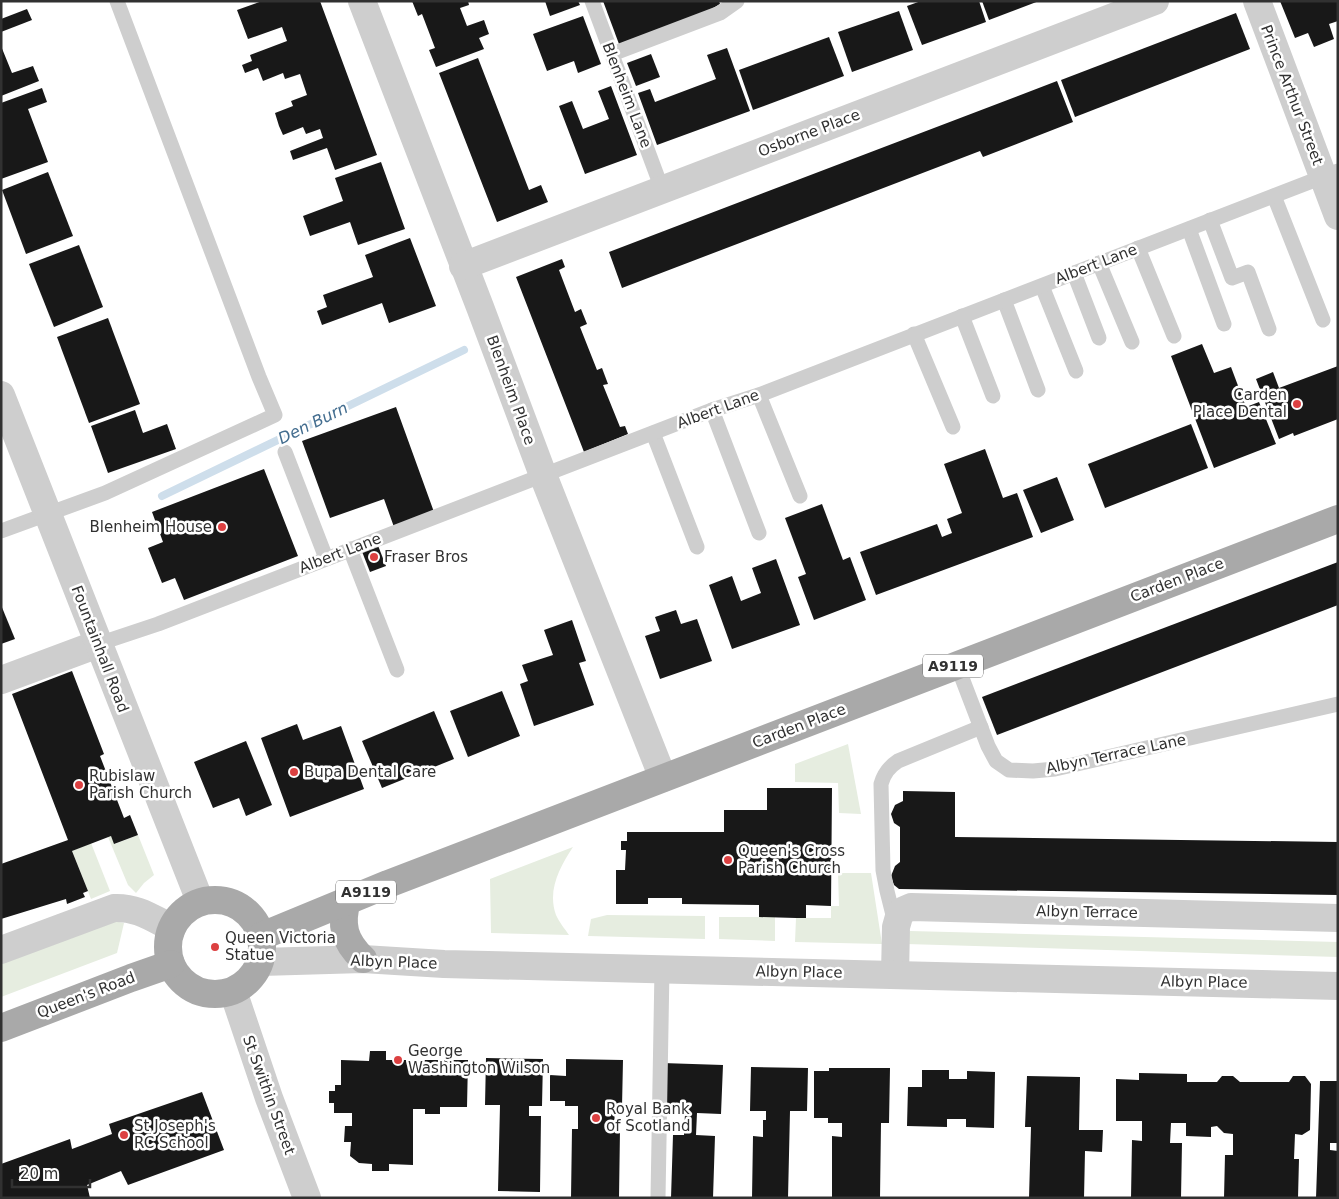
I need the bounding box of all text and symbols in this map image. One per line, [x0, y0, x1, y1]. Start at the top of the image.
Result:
street label: Prince Arthur Street [1257, 22, 1327, 168]
street label: Blenheim Lane [599, 40, 655, 150]
street label: Osborne Place [756, 105, 862, 161]
street label: Albert Lane [1052, 240, 1140, 288]
street label: Blenheim Place [483, 333, 539, 447]
street label: Albert Lane [674, 386, 762, 432]
place label: Carden Place Dental [1193, 386, 1287, 421]
water label: Den Burn [275, 398, 351, 448]
marker: Carden Place Dental [1291, 398, 1303, 410]
place label: Blenheim House [90, 518, 212, 536]
marker: Blenheim House [216, 521, 228, 533]
street label: Albert Lane [296, 529, 384, 577]
place label: Fraser Bros [384, 548, 468, 566]
marker: Fraser Bros [368, 551, 380, 563]
street label: Carden Place [1128, 554, 1226, 606]
street label: Fountainhall Road [68, 583, 132, 715]
road number: A9119 [923, 654, 983, 678]
street label: Carden Place [750, 700, 848, 752]
street label: Albyn Terrace Lane [1044, 730, 1188, 778]
place label: Bupa Dental Care [304, 763, 436, 781]
marker: Bupa Dental Care [288, 766, 300, 778]
place label: Rubislaw Parish Church [89, 767, 192, 802]
marker: Rubislaw Parish Church [73, 779, 85, 791]
place label: Queen's Cross Parish Church [738, 842, 845, 877]
marker: Queen's Cross Parish Church [722, 854, 734, 866]
road number: A9119 [336, 880, 396, 904]
street label: Albyn Terrace [1036, 902, 1138, 922]
place label: Queen Victoria Statue [225, 929, 336, 964]
marker: Queen Victoria Statue [209, 941, 221, 953]
street label: Albyn Place [350, 951, 438, 973]
street label: Albyn Place [755, 962, 843, 982]
street label: Queen's Road [34, 968, 138, 1022]
street label: Albyn Place [1160, 972, 1248, 992]
street label: St Swithin Street [239, 1033, 299, 1157]
place label: George Washington Wilson [408, 1042, 550, 1077]
marker: George Washington Wilson [392, 1054, 404, 1066]
place label: Royal Bank of Scotland [606, 1100, 690, 1135]
marker: Royal Bank of Scotland [590, 1112, 602, 1124]
place label: St Joseph's RC School [134, 1117, 216, 1152]
marker: St Joseph's RC School [118, 1129, 130, 1141]
scale bar [12, 1156, 90, 1188]
text: 20 m [20, 1165, 58, 1183]

